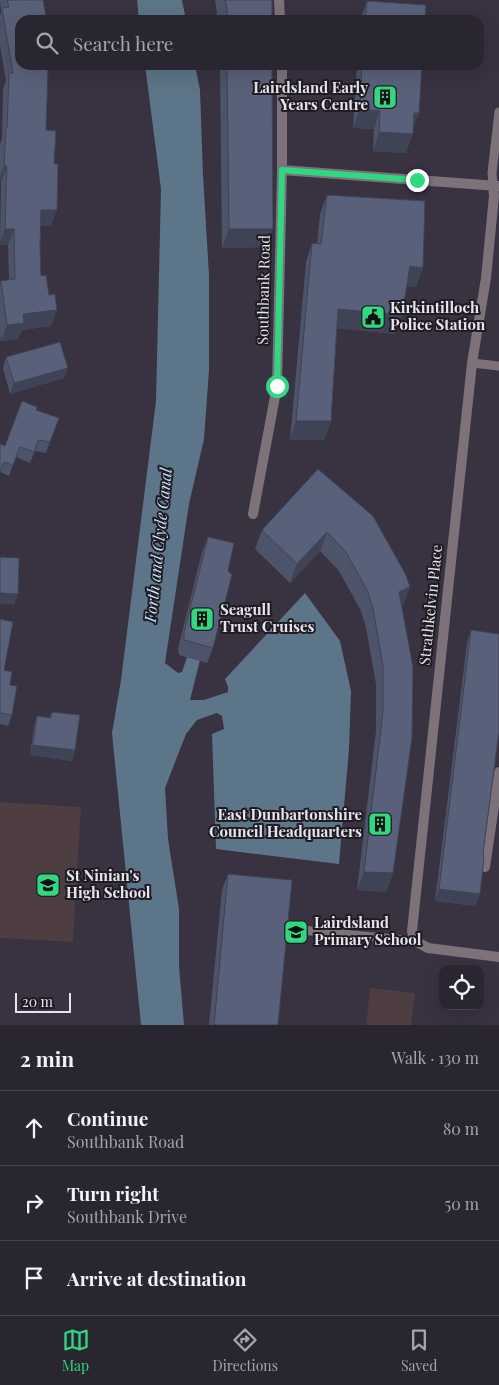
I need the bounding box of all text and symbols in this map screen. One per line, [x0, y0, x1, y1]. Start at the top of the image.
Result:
search box [15, 15, 484, 70]
icon: search [33, 29, 61, 57]
text: Search here [73, 30, 173, 56]
place label: Lairdsland Early Years Centre [253, 77, 368, 114]
building icon: Lairdsland Early Years Centre [372, 84, 398, 110]
route end [406, 169, 429, 192]
street label: Southbank Road [252, 235, 274, 345]
place label: Kirkintilloch Police Station [390, 297, 486, 334]
public building icon: Kirkintilloch Police Station [360, 304, 386, 330]
route start [266, 375, 289, 398]
water label: Forth and Clyde Canal [139, 466, 176, 624]
street label: Strathkelvin Place [414, 544, 446, 666]
place label: Seagull Trust Cruises [220, 599, 315, 636]
building icon: Seagull Trust Cruises [189, 606, 215, 632]
place label: East Dunbartonshire Council Headquarters [209, 804, 362, 841]
building icon: East Dunbartonshire Council Headquarters [367, 811, 393, 837]
place label: St Ninian's High School [66, 865, 151, 902]
school or university icon: St Ninian's High School [35, 872, 61, 898]
place label: Lairdsland Primary School [314, 912, 422, 949]
school or university icon: Lairdsland Primary School [283, 919, 309, 945]
map controls [439, 965, 484, 1010]
button: locate [439, 965, 484, 1010]
scale bar [15, 990, 71, 1013]
text: 20 m [22, 992, 53, 1011]
text: 2 min [20, 1044, 74, 1072]
text: Walk · 130 m [391, 1047, 479, 1068]
text: Continue [67, 1105, 148, 1131]
icon: ahead [20, 1114, 48, 1142]
text: 80 m [443, 1118, 479, 1139]
text: Southbank Road [67, 1131, 184, 1152]
text: Turn right [67, 1180, 159, 1206]
icon: right [20, 1189, 48, 1217]
text: 50 m [445, 1193, 479, 1214]
text: Southbank Drive [67, 1206, 187, 1227]
icon: arrive [20, 1264, 48, 1292]
text: Arrive at destination [67, 1265, 247, 1291]
tab: Map [62, 1326, 90, 1375]
tab: Directions [213, 1326, 278, 1375]
tab: Saved [401, 1326, 437, 1375]

